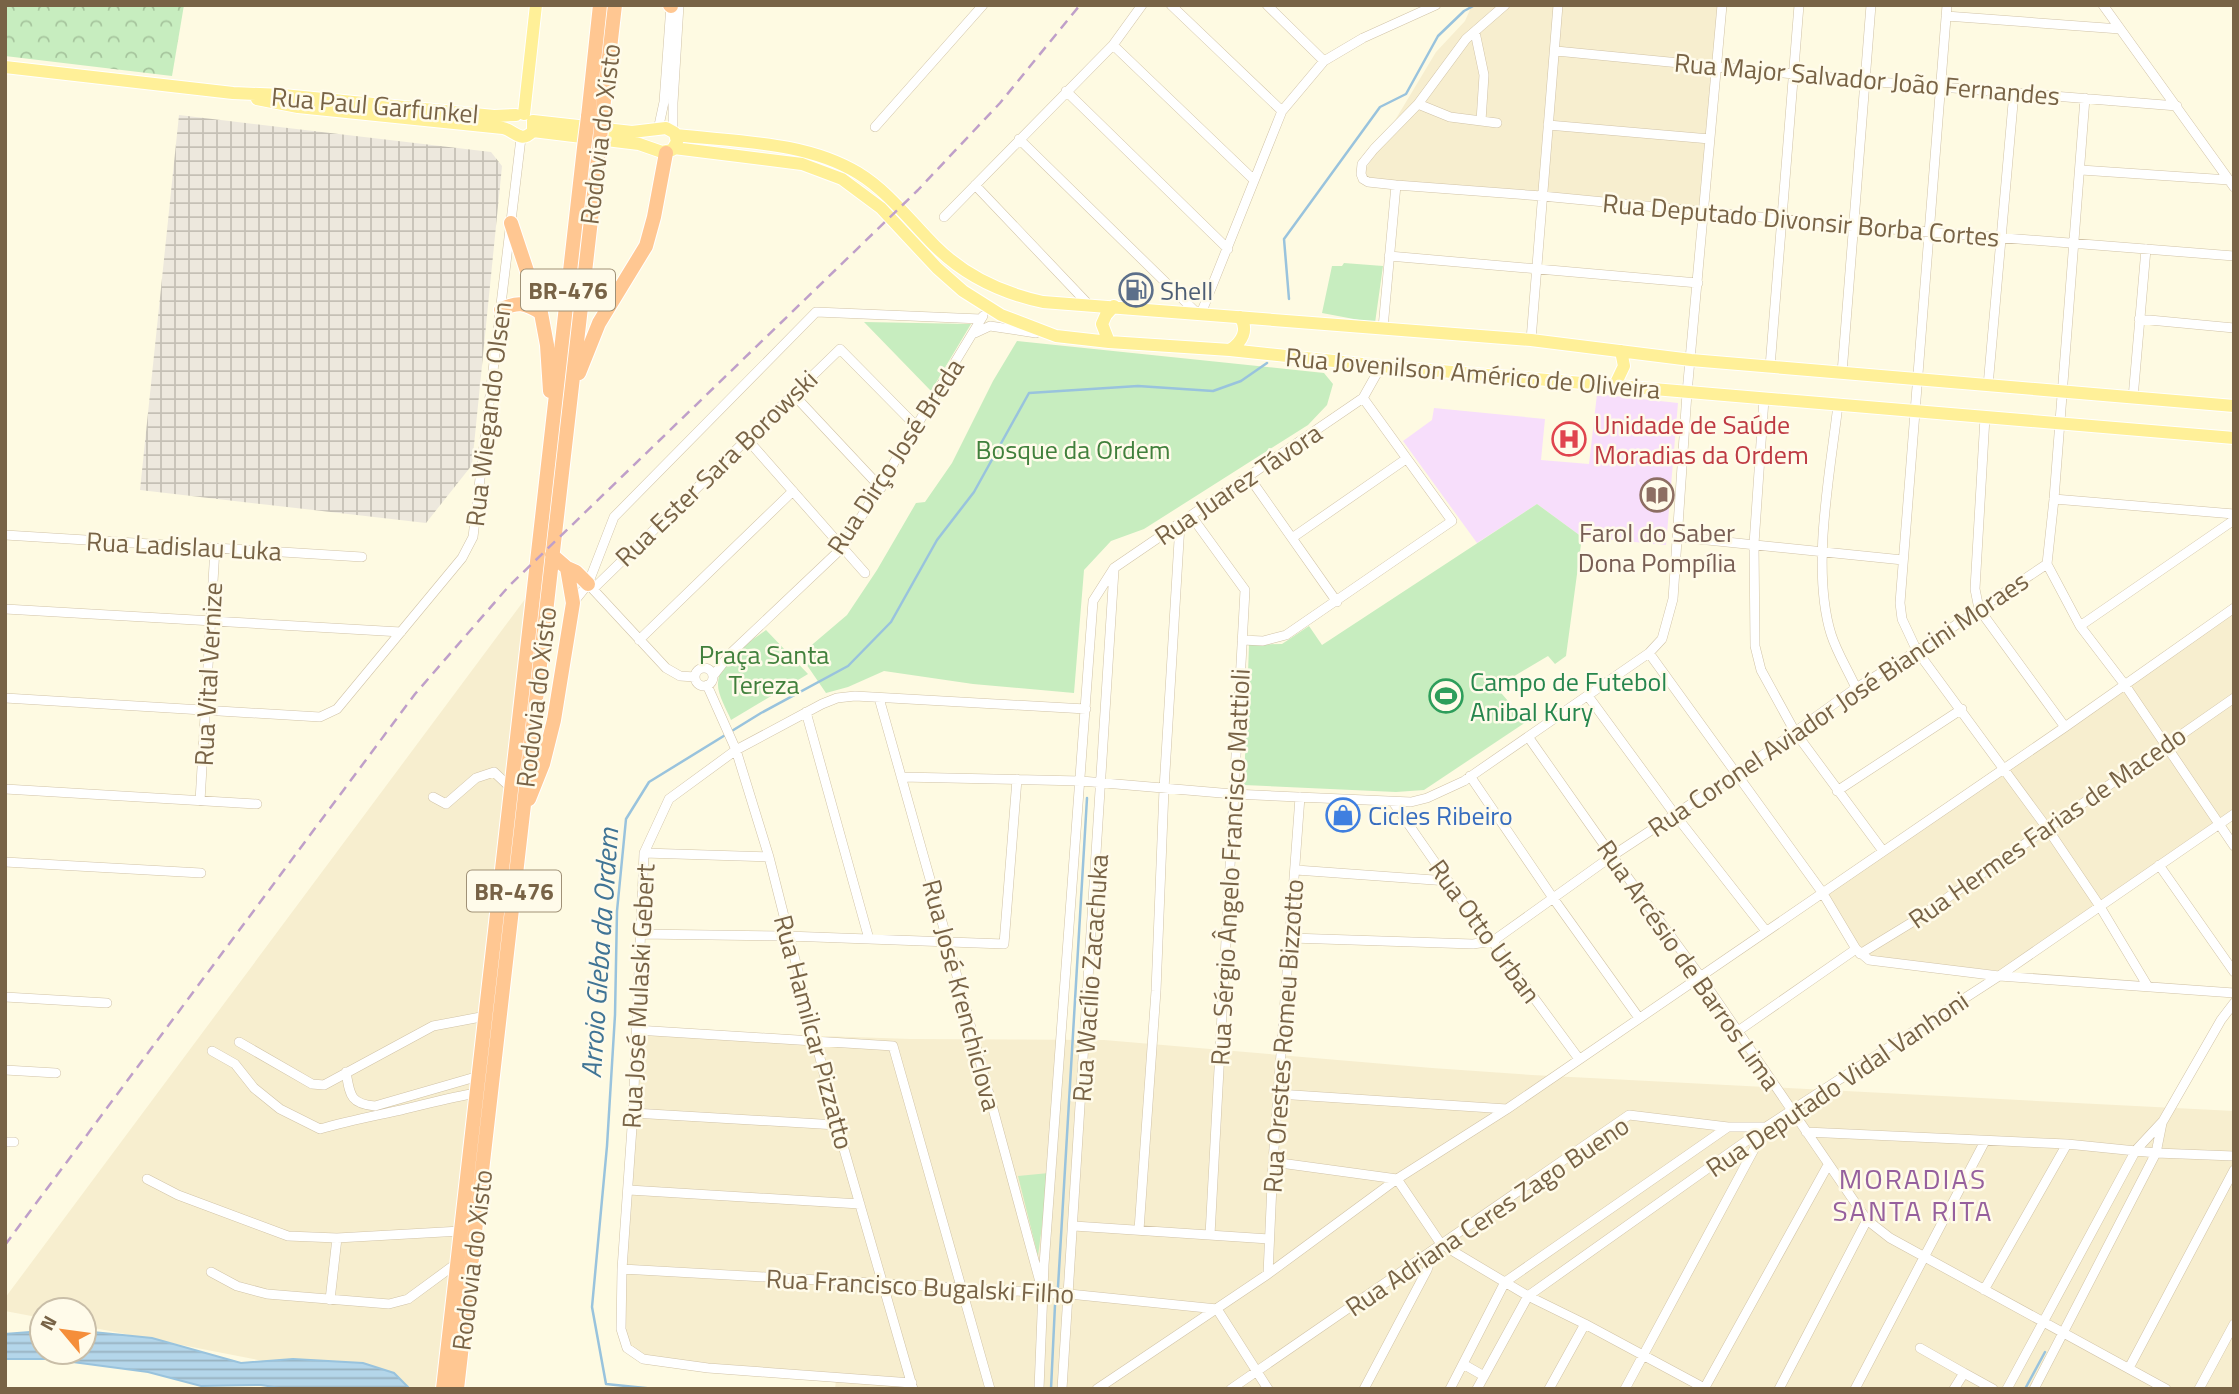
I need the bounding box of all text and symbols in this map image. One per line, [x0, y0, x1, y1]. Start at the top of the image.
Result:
street label: Rodovia do Xisto [570, 41, 630, 227]
street label: Rua Major Salvador João Fernandes [1673, 43, 2061, 115]
street label: Rua Paul Garfunkel [270, 77, 480, 133]
street label: Rua Deputado Divonsir Borba Cortes [1601, 183, 2001, 257]
road number: BR-476 [521, 270, 615, 310]
fuel station icon: Shell [1117, 271, 1155, 309]
place label: Shell [1160, 271, 1213, 310]
street label: Rua Wiegando Olsen [455, 299, 521, 529]
street label: Rua Jovenilson Américo de Oliveira [1284, 337, 1662, 409]
street label: Rua Dirço José Breda [817, 350, 973, 562]
street label: Rua Ester Sara Borowski [606, 361, 826, 575]
place label: Unidade de Saúde Moradias da Ordem [1594, 405, 1809, 474]
street label: Rua Juarez Távora [1146, 413, 1330, 555]
hospital icon: Unidade de Saúde Moradias da Ordem [1550, 420, 1588, 458]
park label: Bosque da Ordem [975, 430, 1171, 469]
library icon: Farol do Saber Dona Pompília [1638, 476, 1676, 514]
place label: Farol do Saber Dona Pompília [1578, 513, 1736, 582]
street label: Rua Ladislau Luka [85, 521, 283, 571]
street label: Rua Coronel Aviador José Biancini Moraes [1640, 562, 2036, 846]
street label: Rua Vital Vernize [184, 581, 232, 767]
street label: Rodovia do Xisto [506, 604, 566, 790]
park label: Praça Santa Tereza [699, 635, 829, 704]
place label: Campo de Futebol Anibal Kury [1470, 662, 1667, 731]
street label: Rua Sérgio Ângelo Francisco Mattioli [1200, 667, 1260, 1067]
sports icon: Campo de Futebol Anibal Kury [1427, 677, 1465, 715]
street label: Rua Hermes Farias de Macedo [1900, 716, 2194, 938]
shop icon: Cicles Ribeiro [1324, 796, 1362, 834]
place label: Cicles Ribeiro [1368, 796, 1513, 835]
water label: Arroio Gleba da Ordem [569, 825, 629, 1079]
street label: Rua Arcésio de Barros Lima [1588, 832, 1790, 1098]
street label: Rua Otto Urban [1419, 851, 1551, 1011]
street label: Rua Wacílio Zacachuka [1062, 853, 1118, 1103]
street label: Rua José Mulaski Gebert [612, 863, 664, 1129]
road number: BR-476 [467, 870, 561, 912]
street label: Rua José Krenchiclova [912, 875, 1012, 1115]
street label: Rua Orestes Romeu Bizzotto [1253, 878, 1313, 1194]
street label: Rua Hamilcar Pizzatto [764, 910, 864, 1154]
street label: Rua Deputado Vidal Vanhoni [1698, 981, 1976, 1187]
street label: Rua Adriana Ceres Zago Bueno [1337, 1106, 1637, 1326]
district label: MORADIAS SANTA RITA [1832, 1157, 1994, 1232]
street label: Rodovia do Xisto [442, 1167, 502, 1353]
street label: Rua Francisco Bugalski Filho [765, 1258, 1075, 1314]
north arrow [28, 1296, 98, 1366]
text: N [32, 1310, 64, 1335]

